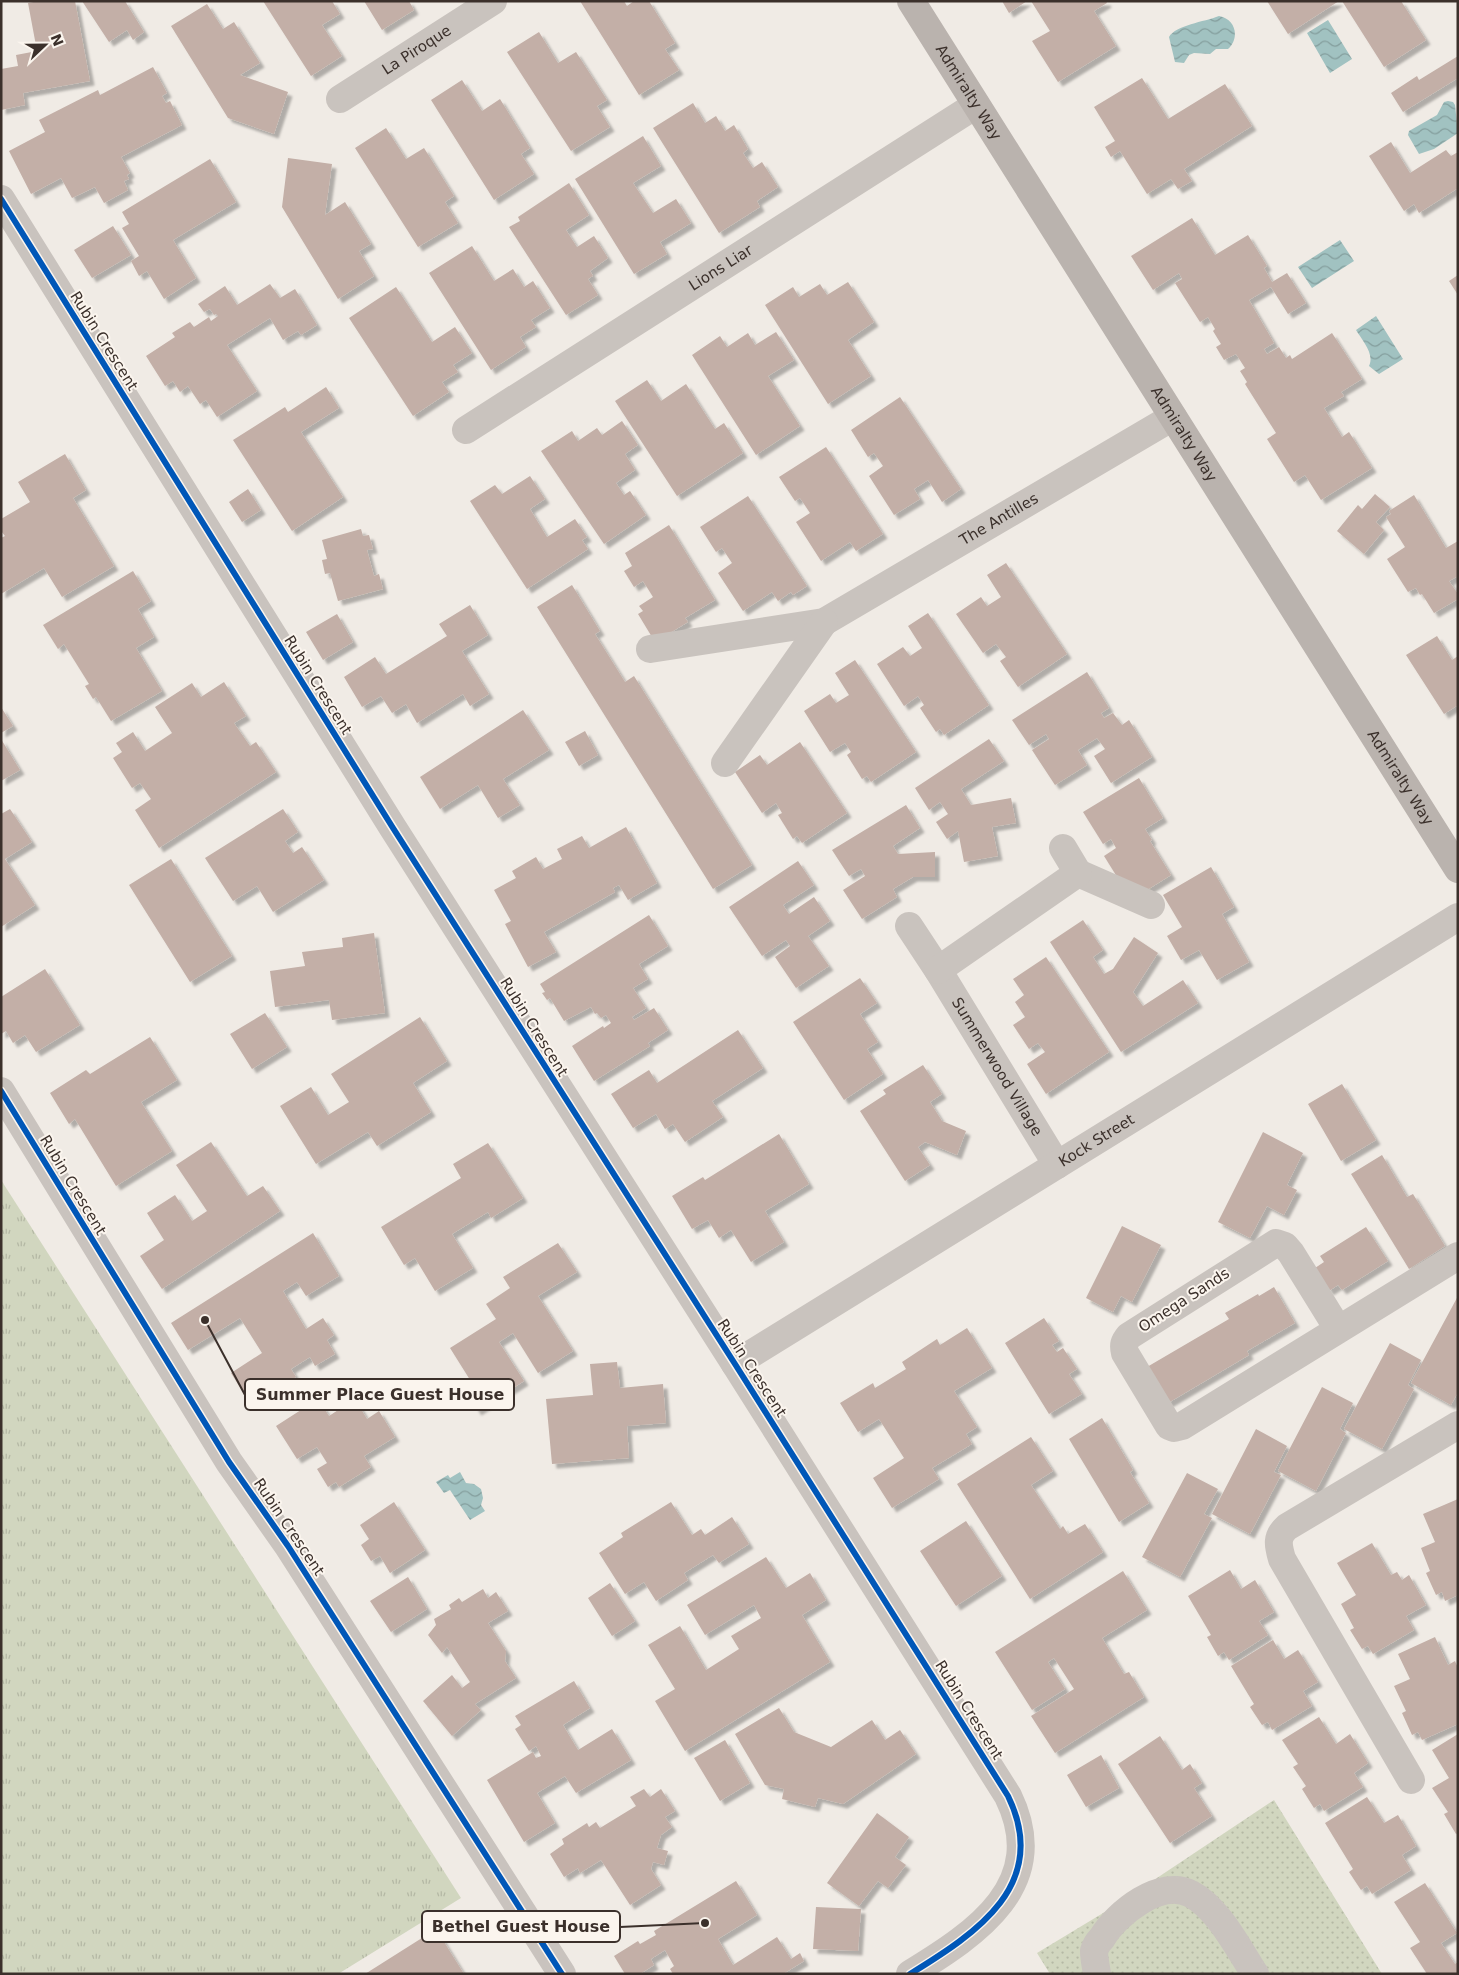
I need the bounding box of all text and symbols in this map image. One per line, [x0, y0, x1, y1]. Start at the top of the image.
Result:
north arrow [20, 20, 70, 70]
street label: La Piroque [379, 21, 455, 79]
text: N [47, 32, 67, 49]
street label: Admiralty Way [932, 41, 1005, 144]
street label: Lions Liar [686, 240, 756, 295]
street label: Rubin Crescent [66, 288, 142, 394]
street label: Admiralty Way [1147, 383, 1221, 485]
street label: The Antilles [956, 489, 1042, 550]
street label: Rubin Crescent [280, 632, 356, 738]
street label: Admiralty Way [1364, 727, 1437, 829]
street label: Rubin Crescent [496, 974, 572, 1080]
street label: Summerwood Village [948, 994, 1046, 1139]
street label: Kock Street [1055, 1110, 1138, 1171]
street label: Rubin Crescent [36, 1132, 110, 1238]
street label: Omega Sands [1135, 1264, 1233, 1336]
street label: Rubin Crescent [714, 1316, 791, 1421]
callout: Summer Place Guest House [245, 1379, 514, 1410]
text: Summer Place Guest House [256, 1385, 505, 1404]
street label: Rubin Crescent [250, 1475, 328, 1579]
street label: Rubin Crescent [931, 1657, 1007, 1763]
callout: Bethel Guest House [422, 1911, 620, 1942]
text: Bethel Guest House [432, 1917, 610, 1936]

